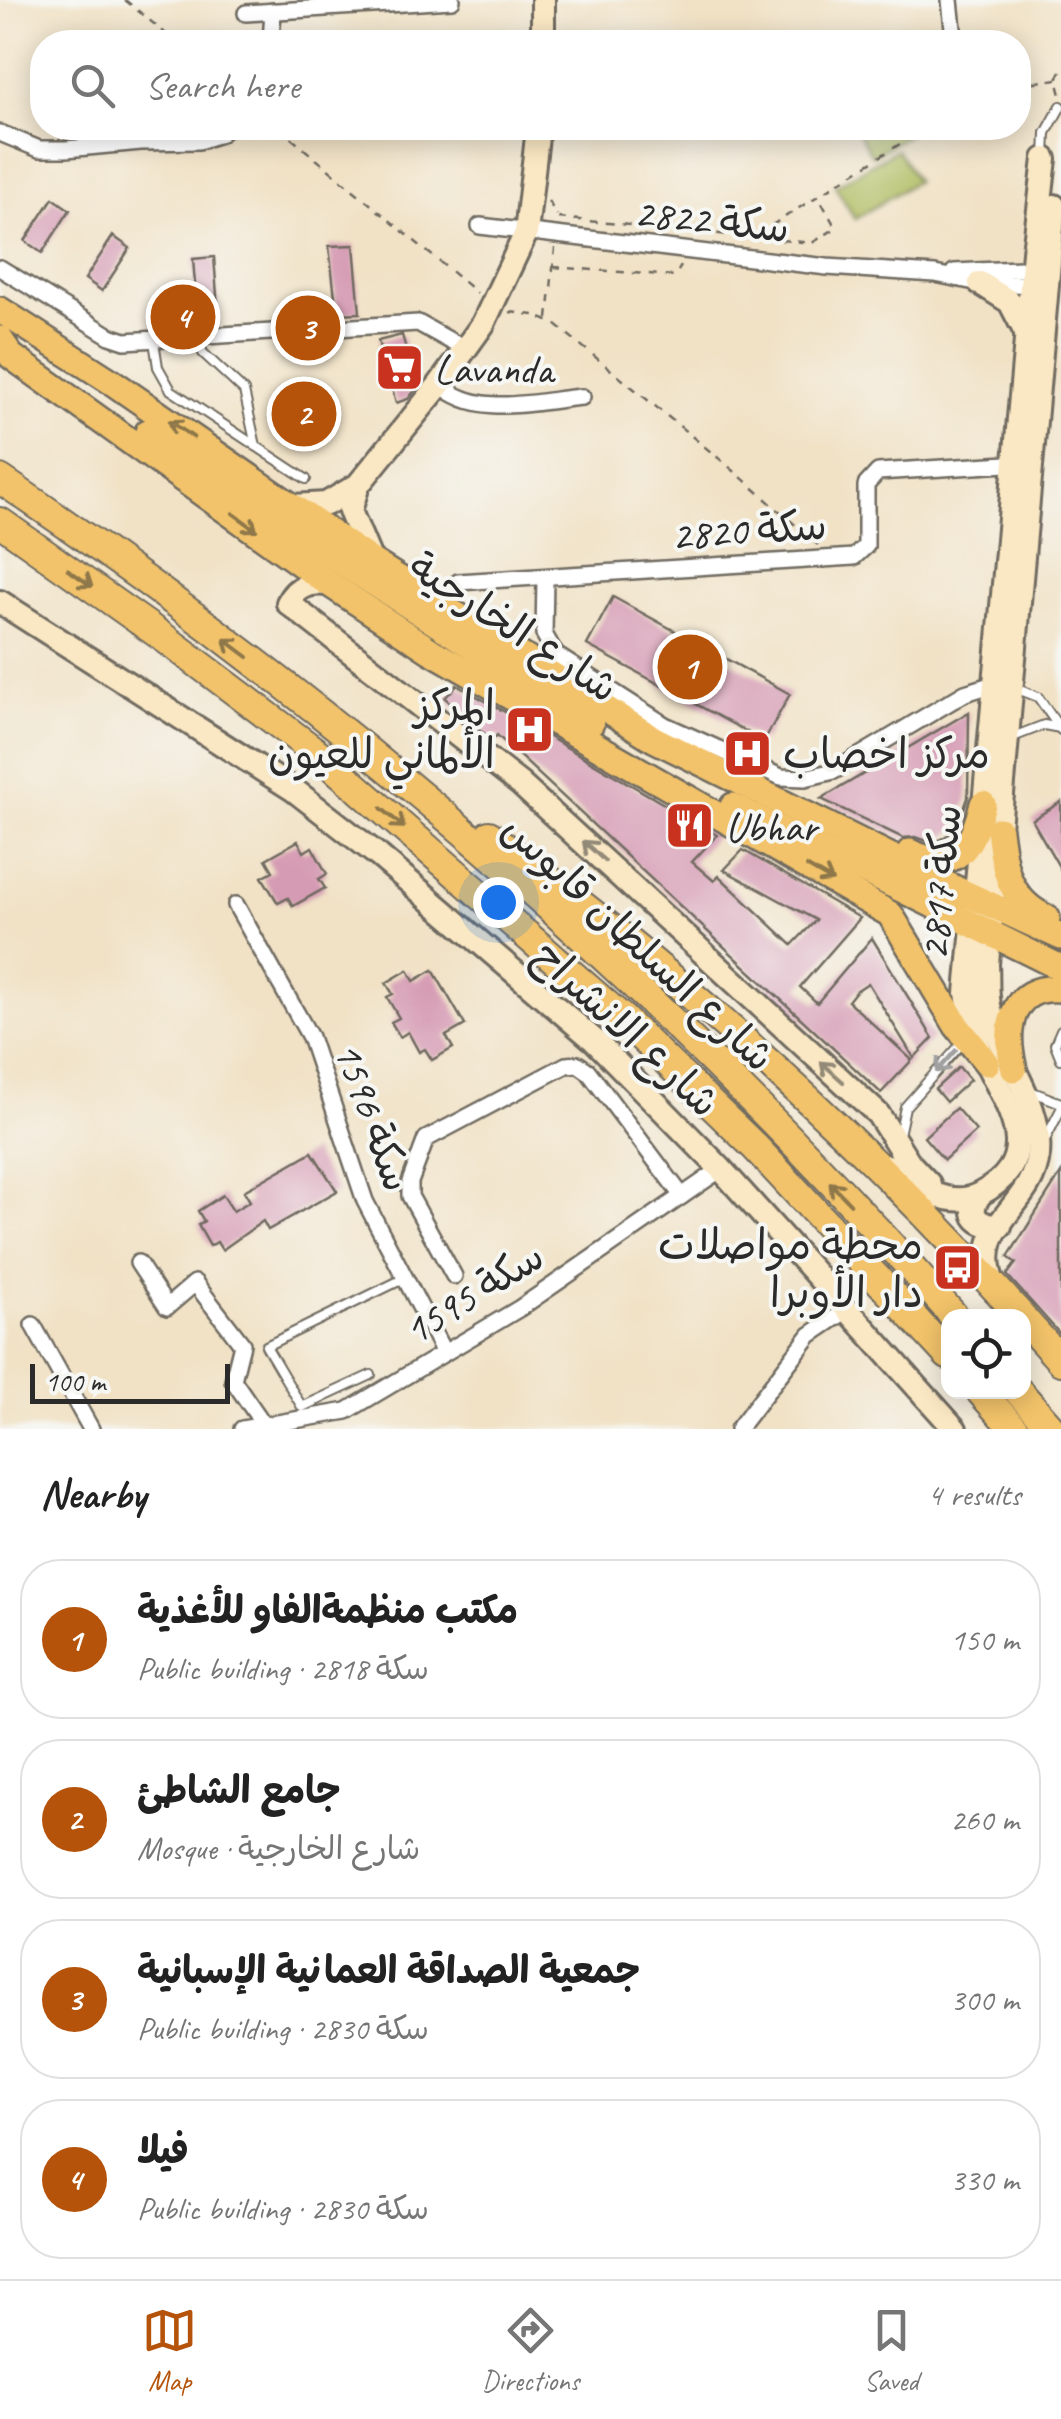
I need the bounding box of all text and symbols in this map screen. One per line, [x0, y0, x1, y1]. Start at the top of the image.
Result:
search box [30, 30, 1031, 140]
icon: search [65, 58, 120, 113]
text: Search here [145, 62, 300, 109]
street label: سكة 2822 [632, 186, 792, 255]
pin: 4 [150, 280, 216, 354]
pin: 3 [276, 290, 340, 366]
supermarket icon: Lavanda [373, 342, 425, 394]
place label: Lavanda [434, 343, 557, 396]
pin: 2 [272, 376, 336, 452]
one-way arrow [167, 419, 195, 440]
street label: سكة 2820 [670, 499, 829, 562]
one-way arrow [231, 511, 258, 532]
street label: شارع الخارجية [397, 540, 628, 716]
one-way arrow [65, 567, 93, 588]
pin: 1 [658, 630, 722, 704]
one-way arrow [223, 637, 250, 658]
place label: المركز الألماني للعيون [268, 680, 495, 790]
hospital icon: المركز الألماني للعيون [504, 703, 556, 755]
hospital icon: مركز اخصاب [722, 727, 774, 779]
place label: مركز اخصاب [783, 728, 990, 781]
restaurant icon: Ubhar [664, 800, 716, 852]
place label: Ubhar [725, 801, 820, 854]
street label: سكة 2817 [907, 802, 974, 962]
street label: شارع السلطان قابوس [489, 803, 786, 1085]
one-way arrow [380, 807, 406, 829]
one-way arrow [582, 839, 607, 862]
one-way arrow [805, 865, 834, 885]
your location [473, 877, 524, 928]
street label: شارع الانشراح [520, 929, 730, 1131]
street label: سكة 1596 [321, 1034, 424, 1199]
one-way arrow [935, 1048, 958, 1073]
one-way arrow [820, 1061, 845, 1084]
one-way arrow [829, 1181, 853, 1206]
place label: محطة مواصلات دار الأوبرا [658, 1219, 923, 1320]
street label: سكة 1595 [394, 1230, 554, 1357]
bus stop icon: محطة مواصلات دار الأوبرا [932, 1242, 984, 1294]
map controls [941, 1309, 1031, 1399]
button: locate [941, 1309, 1031, 1399]
scale bar [30, 1359, 230, 1404]
text: 100 m [45, 1364, 105, 1399]
text: Nearby [40, 1468, 146, 1521]
text: 4 results [927, 1474, 1021, 1515]
text: مكتب منظمةالفاو للأغذية [137, 1587, 518, 1634]
text: 1 [67, 1619, 82, 1660]
text: 150 m [950, 1619, 1019, 1660]
text: Public building · سكة 2818 [137, 1648, 429, 1689]
text: جامع الشاطئ [137, 1767, 341, 1814]
text: 2 [67, 1799, 82, 1840]
text: 260 m [950, 1799, 1019, 1840]
text: Mosque · شارع الخارجية [137, 1828, 420, 1869]
text: جمعية الصداقة العمانية الإسبانية [137, 1947, 640, 1994]
text: 3 [67, 1979, 82, 2020]
text: 300 m [950, 1979, 1019, 2020]
text: Public building · سكة 2830 [137, 2008, 429, 2049]
text: فيلا [137, 2127, 189, 2174]
text: 4 [67, 2159, 82, 2200]
text: 330 m [950, 2159, 1019, 2200]
text: Public building · سكة 2830 [137, 2188, 429, 2229]
tab: Map [142, 2303, 197, 2398]
tab: Directions [482, 2303, 579, 2398]
tab: Saved [864, 2303, 919, 2398]

